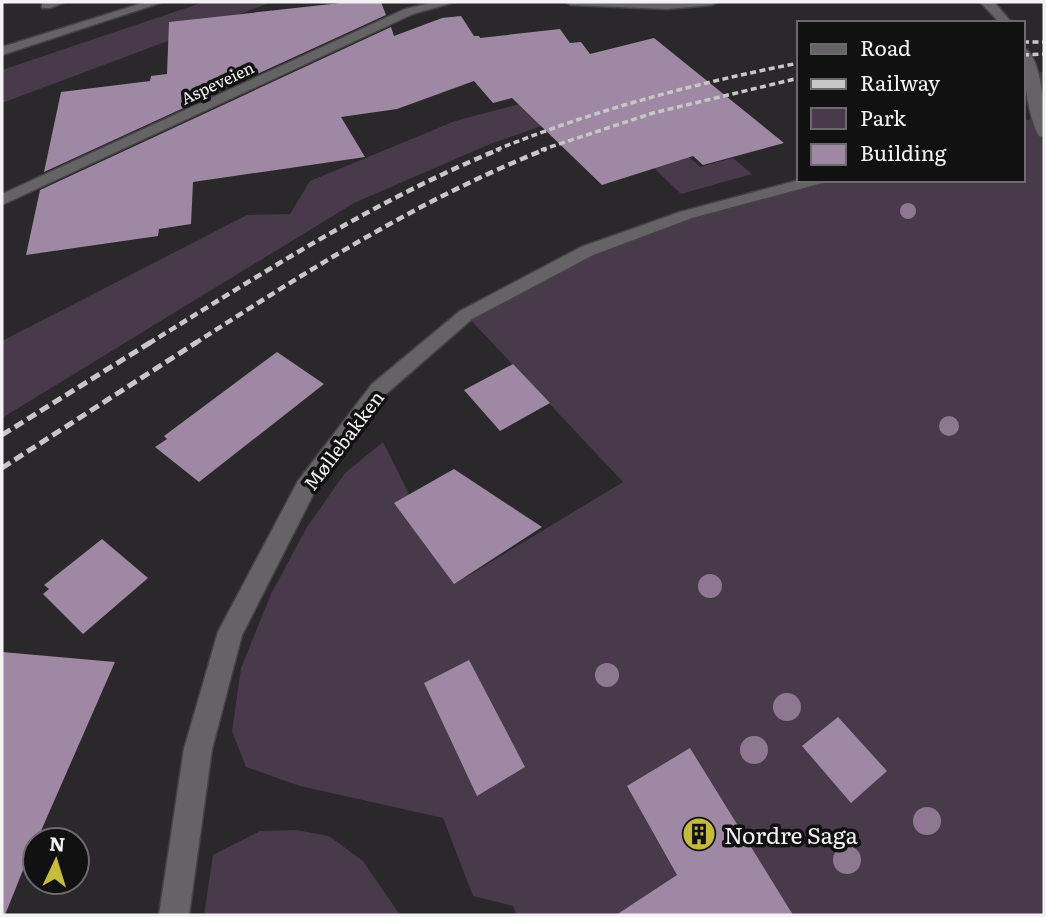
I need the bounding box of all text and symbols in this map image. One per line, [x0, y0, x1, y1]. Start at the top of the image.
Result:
legend [797, 21, 1025, 182]
text: Road [860, 31, 911, 62]
street label: Aspeveien [176, 54, 258, 109]
text: Railway [860, 66, 941, 97]
text: Park [860, 101, 906, 132]
text: Building [860, 136, 947, 167]
street label: Møllebakken [296, 384, 390, 496]
building icon: Nordre Saga [680, 815, 718, 853]
place label: Nordre Saga [724, 817, 859, 851]
north arrow [21, 826, 91, 896]
text: N [48, 829, 66, 858]

